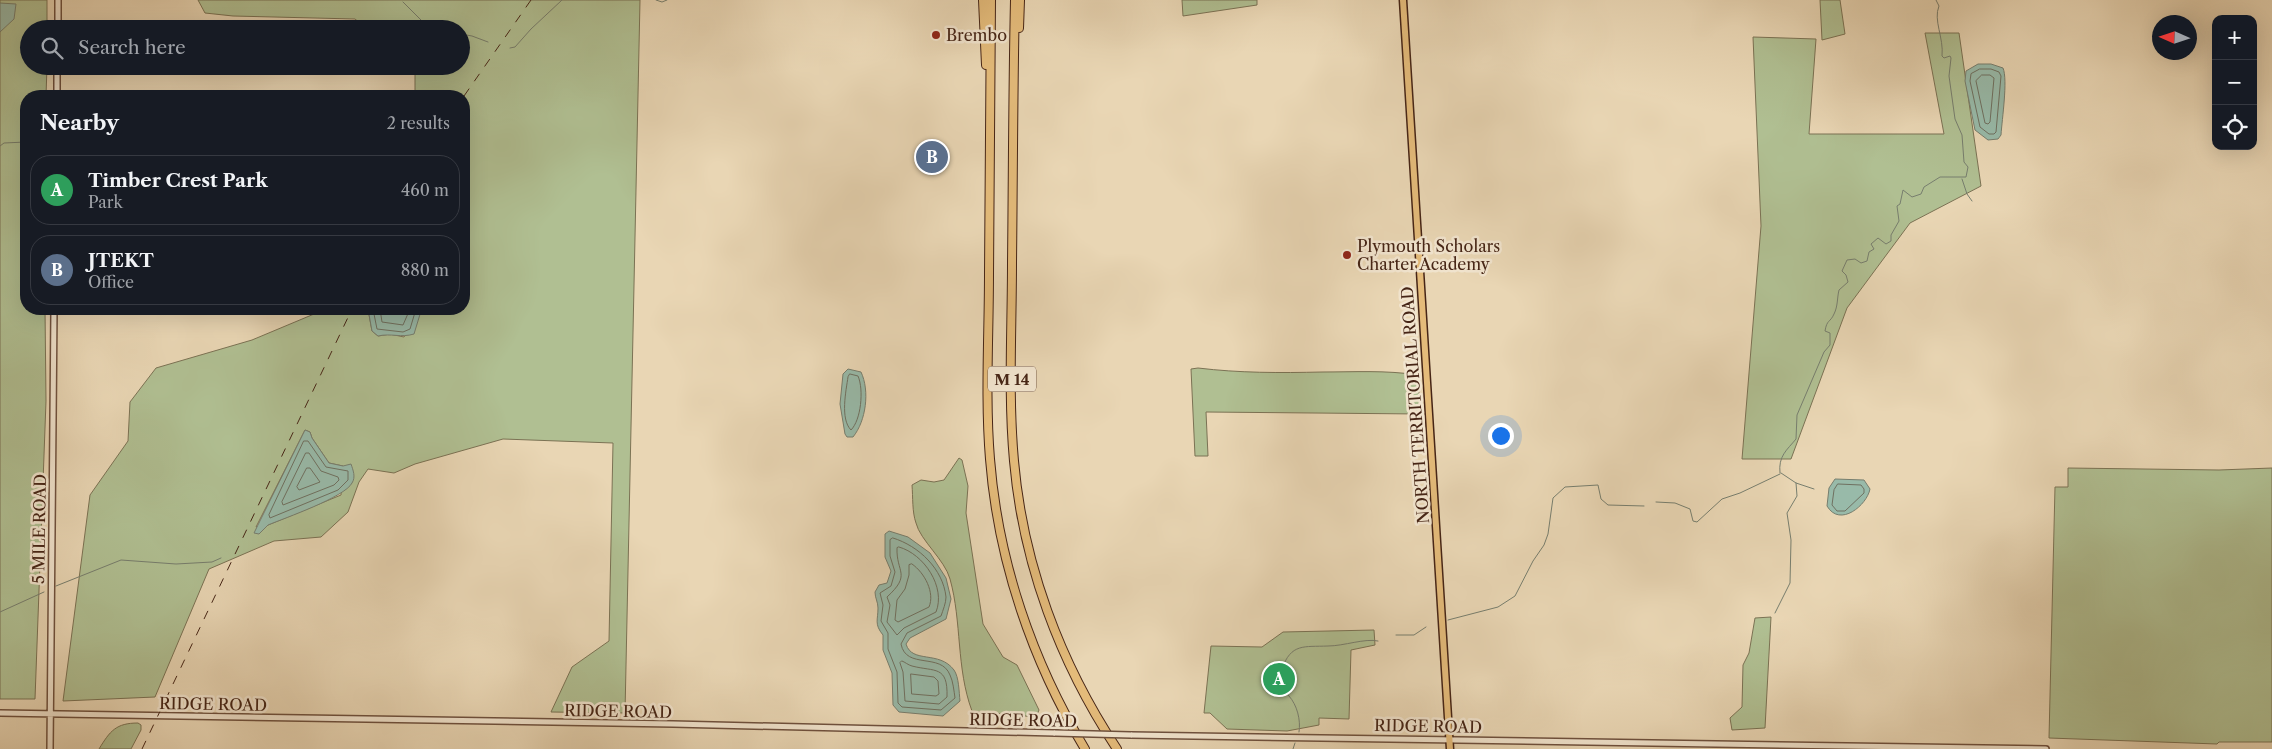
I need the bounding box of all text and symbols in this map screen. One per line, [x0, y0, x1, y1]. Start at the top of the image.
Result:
north arrow [2152, 15, 2197, 60]
map controls [2212, 15, 2257, 150]
button: + [2212, 15, 2257, 60]
search box [20, 20, 470, 75]
place label: Brembo [946, 25, 1007, 45]
marker: Brembo [930, 29, 942, 41]
icon: search [38, 34, 66, 62]
text: Search here [78, 36, 186, 59]
button: − [2212, 60, 2257, 105]
button: locate [2212, 105, 2257, 150]
text: Nearby [40, 110, 119, 135]
text: 2 results [387, 113, 450, 133]
pin: B [916, 138, 948, 176]
text: Timber Crest Park [88, 169, 268, 192]
text: A [51, 180, 63, 200]
text: 460 m [401, 180, 449, 200]
text: Park [88, 192, 123, 212]
place label: Plymouth Scholars Charter Academy [1357, 236, 1500, 274]
text: JTEKT [88, 249, 154, 272]
marker: Plymouth Scholars Charter Academy [1341, 249, 1353, 261]
text: B [51, 260, 63, 280]
text: 880 m [401, 260, 449, 280]
text: Office [88, 272, 134, 292]
street label: NORTH TERRITORIAL ROAD [1397, 286, 1433, 524]
road number: M 14 [988, 366, 1036, 392]
your location [1488, 423, 1514, 449]
street label: 5 MILE ROAD [28, 474, 50, 584]
pin: A [1263, 660, 1295, 698]
street label: RIDGE ROAD [159, 693, 267, 715]
street label: RIDGE ROAD [564, 700, 672, 722]
street label: RIDGE ROAD [969, 709, 1077, 731]
street label: RIDGE ROAD [1374, 715, 1482, 737]

